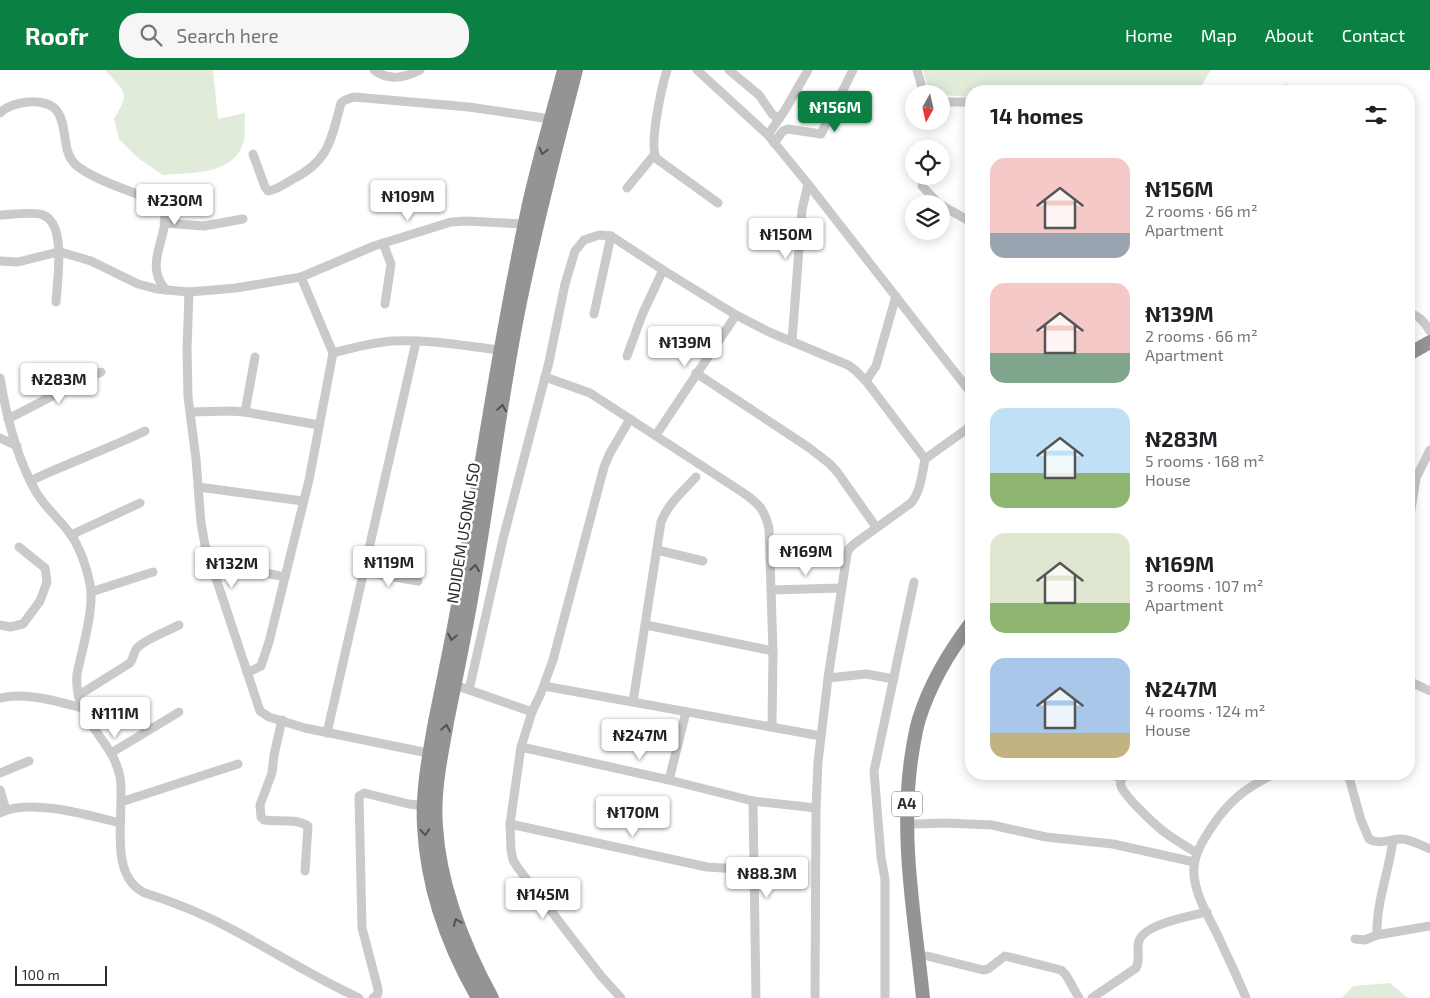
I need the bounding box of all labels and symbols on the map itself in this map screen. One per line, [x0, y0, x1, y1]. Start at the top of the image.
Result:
north arrow [905, 85, 950, 130]
pin: ₦156M [800, 90, 870, 133]
one-way arrow [538, 147, 548, 155]
pin: ₦109M [373, 180, 443, 222]
pin: ₦230M [140, 184, 210, 226]
pin: ₦150M [751, 218, 821, 260]
pin: ₦139M [650, 326, 720, 368]
pin: ₦283M [24, 362, 94, 405]
one-way arrow [496, 404, 506, 412]
street label: NDIDEM USONG ISO [442, 461, 483, 605]
pin: ₦169M [771, 534, 841, 577]
pin: ₦132M [197, 546, 267, 589]
pin: ₦119M [354, 546, 424, 588]
one-way arrow [470, 564, 480, 573]
one-way arrow [447, 633, 457, 642]
pin: ₦111M [80, 696, 150, 739]
pin: ₦247M [605, 718, 675, 761]
one-way arrow [440, 724, 451, 733]
road number: A4 [892, 792, 922, 816]
pin: ₦170M [598, 796, 668, 838]
one-way arrow [419, 829, 430, 837]
pin: ₦88.3M [726, 856, 808, 899]
pin: ₦145M [508, 878, 578, 920]
one-way arrow [452, 918, 463, 927]
scale bar [15, 963, 108, 986]

